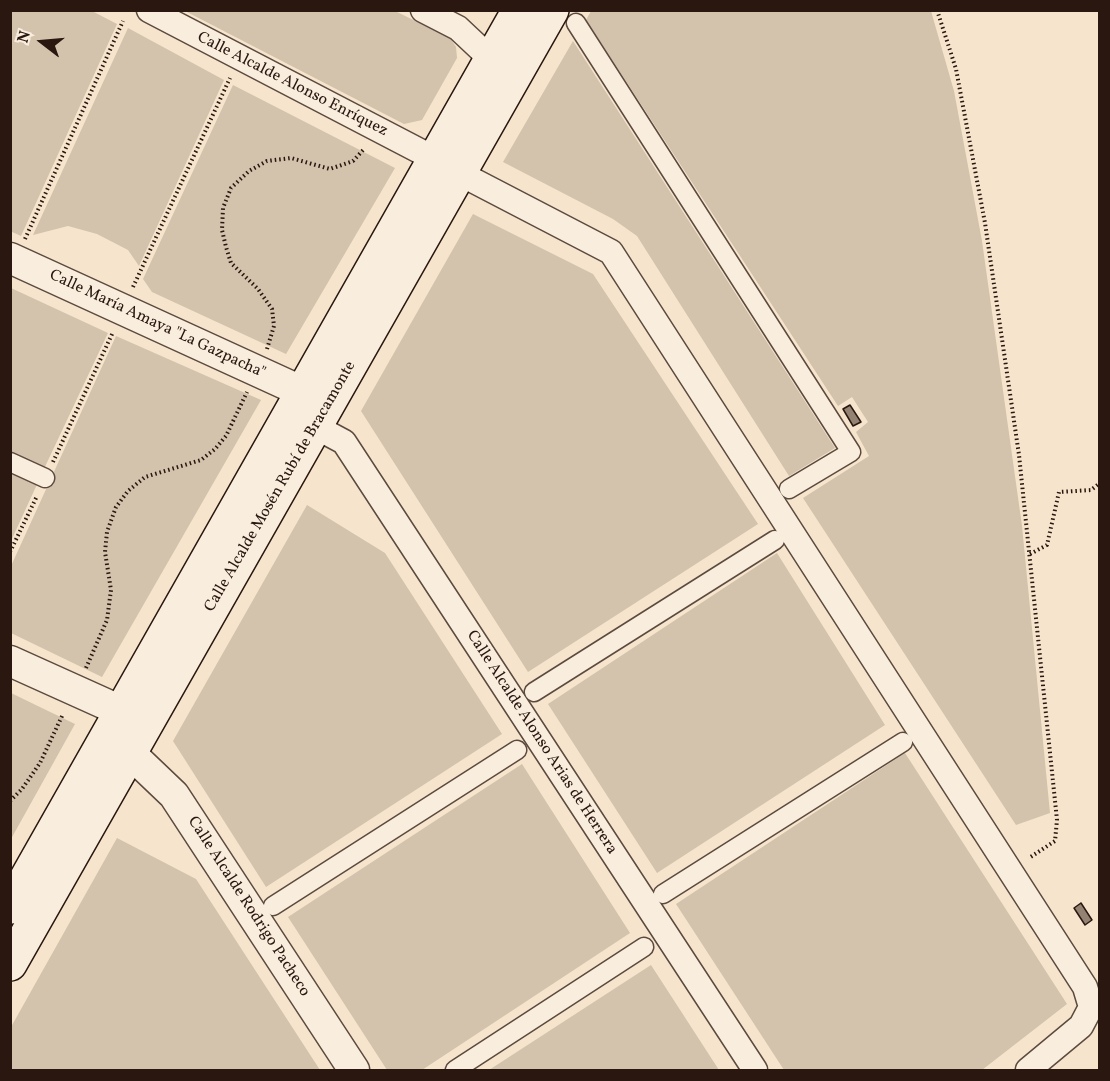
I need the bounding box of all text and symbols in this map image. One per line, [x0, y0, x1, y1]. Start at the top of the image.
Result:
north arrow [12, 12, 72, 72]
text: N [13, 28, 37, 46]
street label: Calle Alcalde Alonso Enríquez [194, 28, 390, 142]
street label: Calle María Amaya "La Gazpacha" [46, 266, 268, 384]
street label: Calle Alcalde Mosén Rubí de Bracamonte [201, 358, 361, 616]
street label: Calle Alcalde Alonso Arias de Herrera [461, 627, 621, 859]
street label: Calle Alcalde Rodrigo Pacheco [183, 813, 313, 1001]

